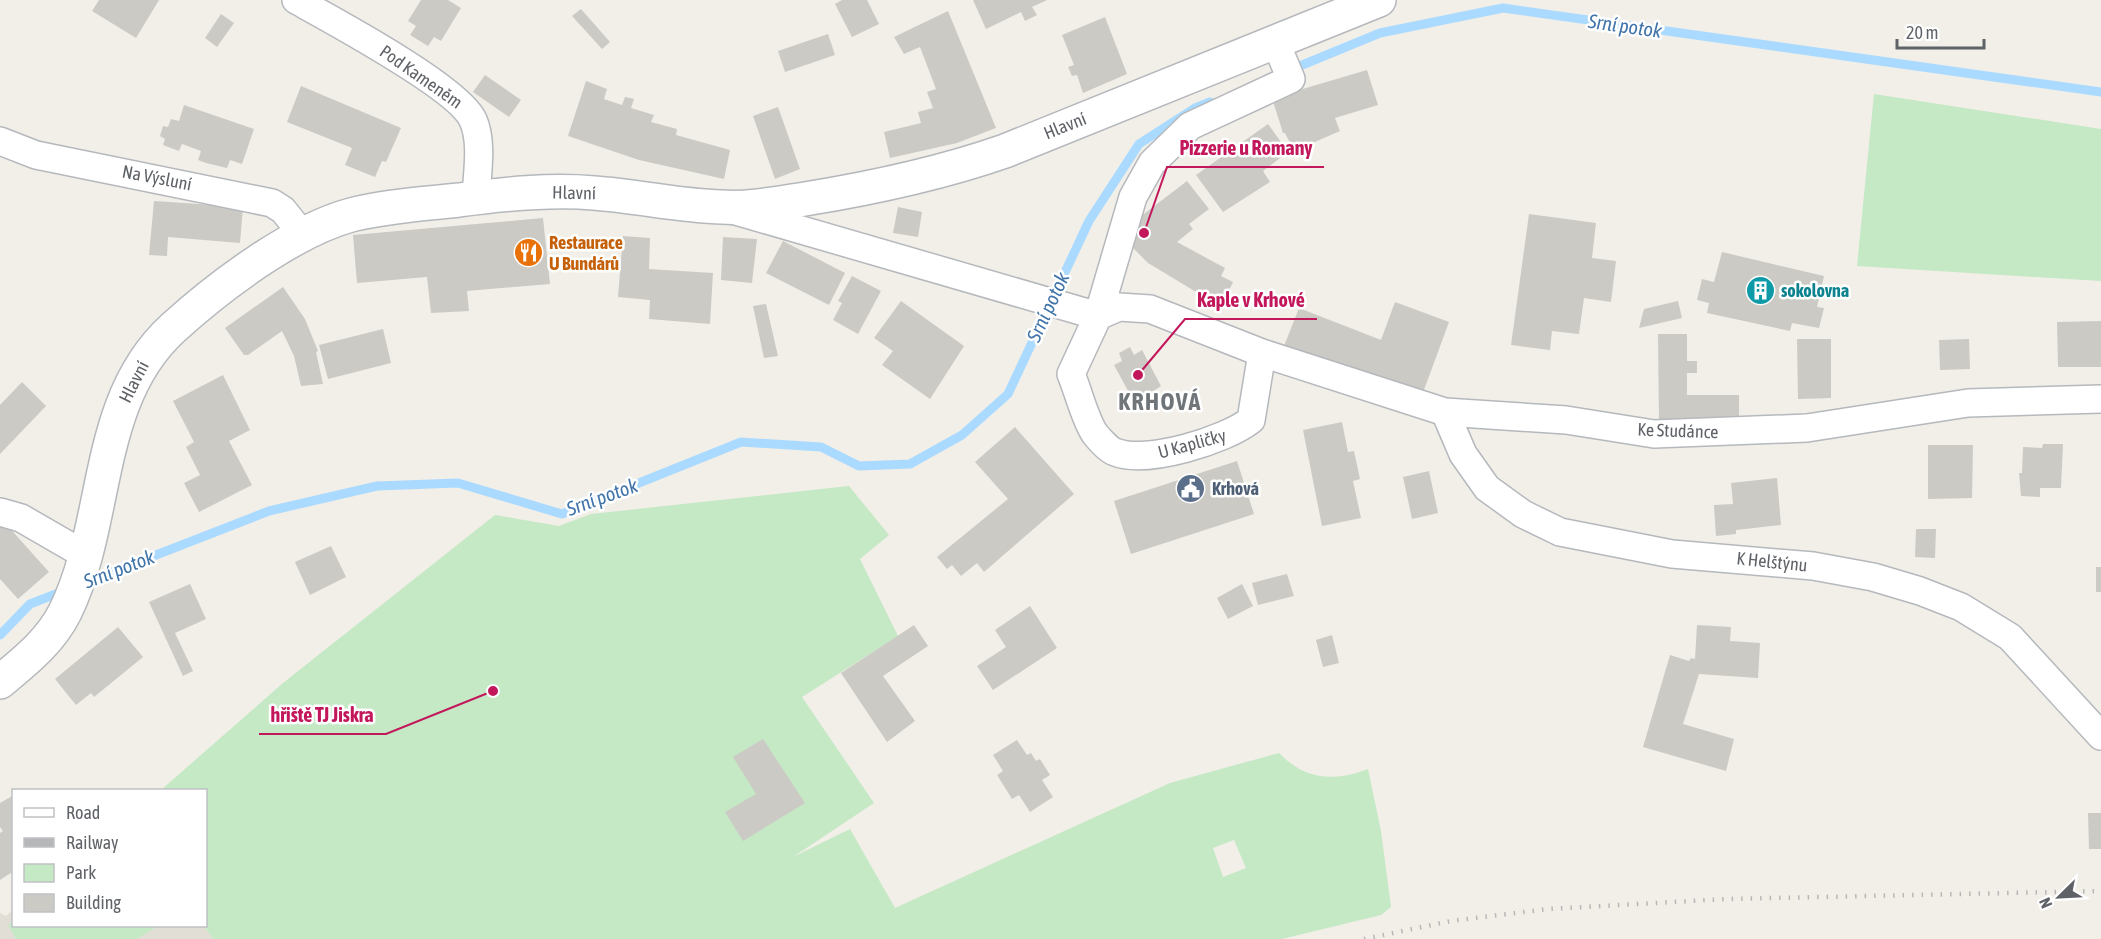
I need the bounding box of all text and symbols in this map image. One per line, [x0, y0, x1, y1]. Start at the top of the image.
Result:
water label: Srní potok [1586, 9, 1663, 42]
scale bar [1897, 12, 1984, 50]
text: 20 m [1906, 22, 1938, 43]
street label: Pod Kameněm [376, 40, 467, 113]
street label: Hlavní [1041, 108, 1089, 143]
callout: Pizzerie u Romany [1167, 129, 1324, 167]
text: Pizzerie u Romany [1179, 136, 1313, 159]
street label: Na Výsluní [121, 160, 194, 195]
street label: Hlavní [552, 182, 596, 203]
place label: Restaurace U Bundárů [549, 232, 623, 274]
restaurant icon: Restaurace U Bundárů [512, 237, 544, 269]
water label: Srní potok [1021, 268, 1074, 346]
building icon: sokolovna [1744, 275, 1776, 307]
place label: sokolovna [1781, 280, 1849, 301]
callout: Kaple v Krhové [1185, 281, 1317, 319]
text: Kaple v Krhové [1197, 288, 1305, 311]
street label: Hlavní [114, 357, 153, 406]
district label: KRHOVÁ [1118, 388, 1202, 415]
street label: Ke Studánce [1637, 419, 1719, 442]
street label: U Kapličky [1156, 424, 1228, 463]
water label: Srní potok [562, 473, 641, 520]
public building icon: Krhová [1175, 473, 1207, 505]
place label: Krhová [1212, 478, 1259, 499]
water label: Srní potok [79, 544, 158, 593]
street label: K Helštýnu [1736, 547, 1808, 576]
callout: hřiště TJ Jiskra [259, 696, 386, 734]
text: hřiště TJ Jiskra [270, 703, 374, 726]
legend [12, 789, 207, 927]
text: Road [66, 802, 100, 823]
text: Railway [66, 832, 118, 853]
text: Park [66, 862, 96, 883]
north arrow [2029, 867, 2089, 927]
text: Building [66, 892, 121, 913]
text: N [2035, 895, 2055, 911]

